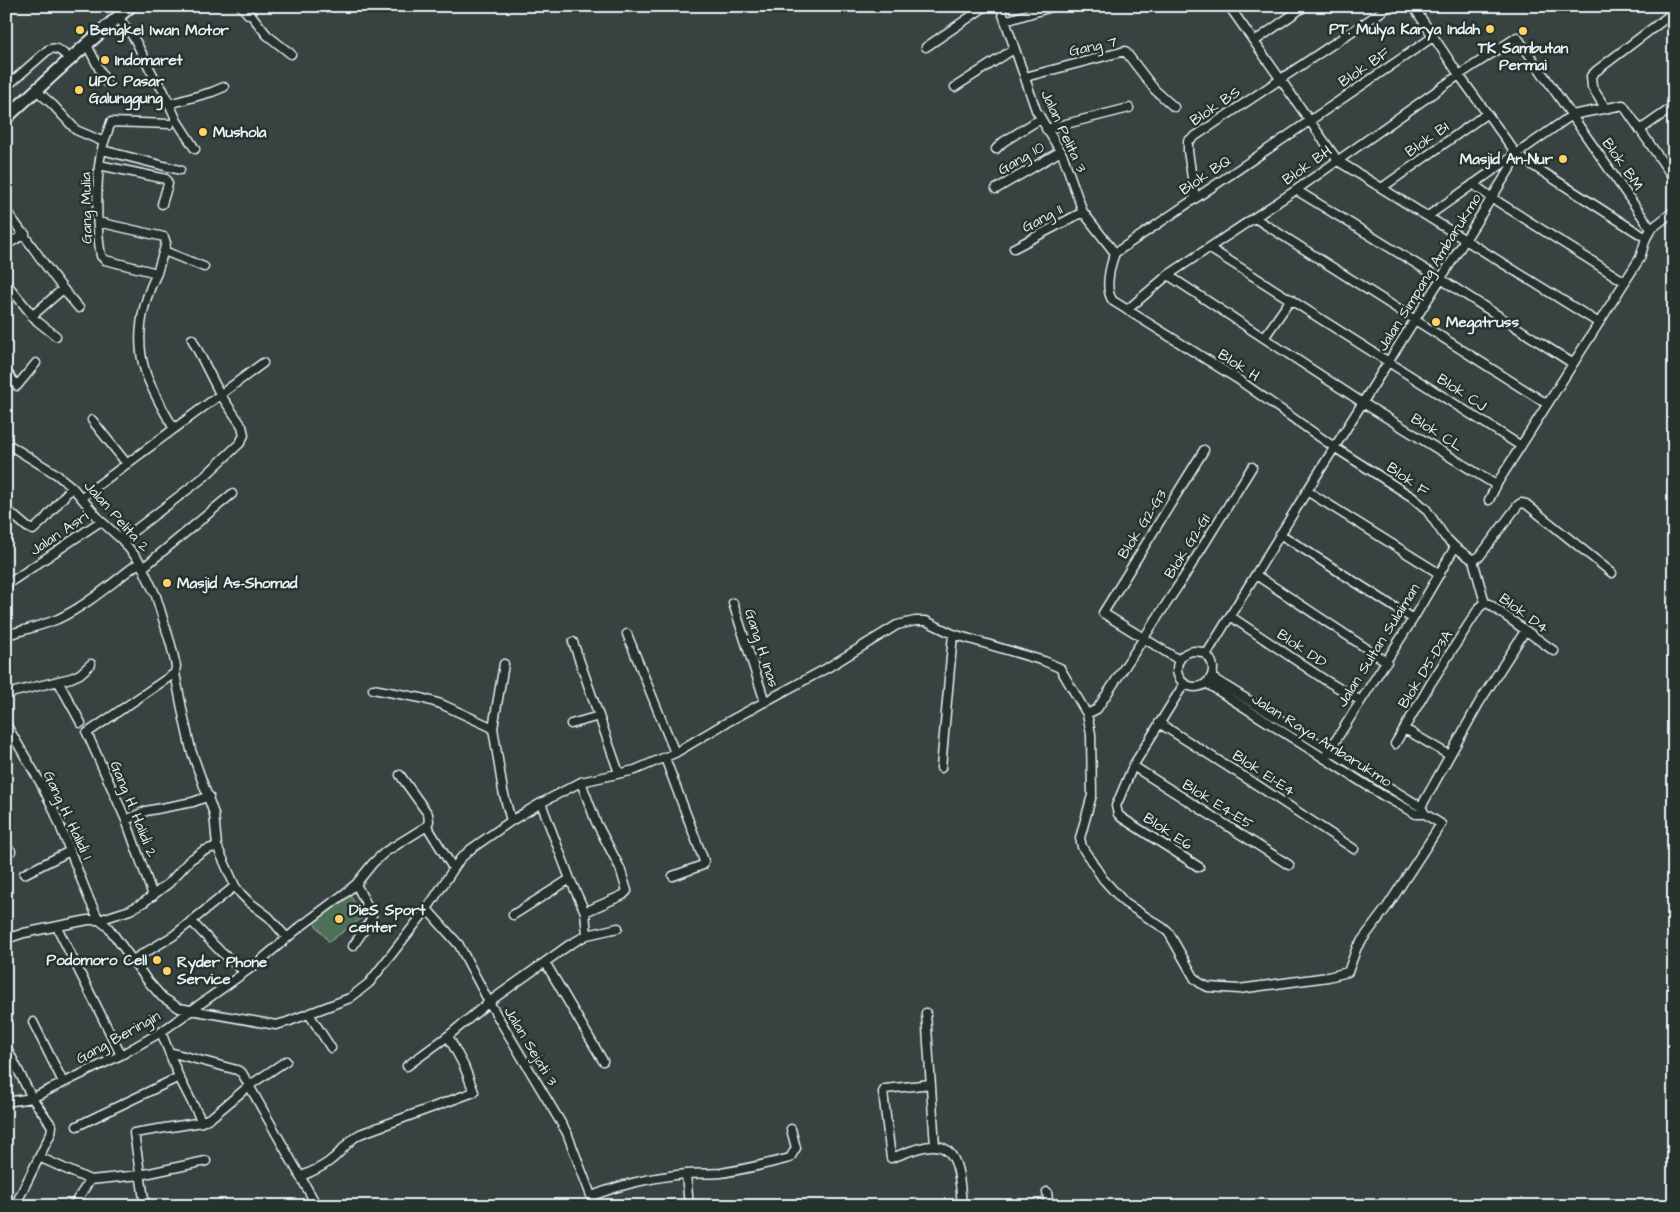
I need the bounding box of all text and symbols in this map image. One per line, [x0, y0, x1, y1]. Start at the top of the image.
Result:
place label: PT. Mulya Karya Indah [1329, 19, 1481, 41]
place label: Bengkel Iwan Motor [90, 20, 230, 43]
marker: PT. Mulya Karya Indah [1484, 23, 1496, 35]
marker: Bengkel Iwan Motor [74, 24, 86, 36]
marker: TK Sambutan Permai [1517, 25, 1529, 37]
street label: Gang 7 [1067, 31, 1119, 63]
place label: TK Sambutan Permai [1477, 38, 1569, 76]
street label: Blok BF [1334, 42, 1395, 92]
place label: Indomaret [115, 50, 184, 71]
marker: Indomaret [99, 54, 111, 66]
place label: UPC Pasar Galunggung [89, 71, 165, 111]
street label: Blok BS [1186, 82, 1245, 131]
marker: UPC Pasar Galunggung [73, 84, 85, 96]
street label: Jalan Pelita 3 [1035, 87, 1092, 176]
street label: Blok BI [1401, 117, 1454, 162]
place label: Mushola [213, 122, 267, 143]
marker: Mushola [197, 126, 209, 138]
street label: Blok BM [1597, 134, 1648, 195]
street label: Gang 10 [994, 136, 1049, 181]
street label: Blok BH [1278, 141, 1336, 190]
place label: Masjid An-Nur [1460, 149, 1554, 170]
street label: Blok BQ [1175, 150, 1235, 200]
marker: Masjid An-Nur [1557, 153, 1569, 165]
street label: Gang Mulia [75, 172, 99, 244]
street label: Jalan Simpang Ambarukmo [1372, 189, 1488, 356]
street label: Gang 11 [1018, 199, 1067, 239]
place label: Megatruss [1446, 312, 1519, 335]
marker: Megatruss [1430, 316, 1442, 328]
street label: Blok H [1214, 344, 1264, 387]
street label: Blok CJ [1433, 369, 1491, 416]
street label: Blok CL [1407, 408, 1467, 457]
street label: Blok F [1382, 457, 1434, 502]
street label: Jalan Pelita 2 [79, 476, 155, 557]
street label: Blok G2-G3 [1113, 485, 1172, 563]
street label: Jalan Asri [26, 506, 93, 561]
street label: Blok G2-G1 [1159, 510, 1216, 583]
place label: Masjid As-Shomad [177, 573, 298, 594]
marker: Masjid As-Shomad [161, 577, 173, 589]
street label: Jalan Sultan Sulaiman [1332, 579, 1425, 711]
street label: Blok D4 [1495, 588, 1553, 639]
street label: Gang H. Inas [738, 606, 784, 691]
street label: Blok DD [1273, 624, 1331, 673]
street label: Blok D5-D3A [1393, 626, 1458, 712]
street label: Jalan Raya Ambarukmo [1247, 689, 1396, 793]
street label: Blok E1-E4 [1228, 745, 1299, 802]
street label: Gang H. Halidi 2 [104, 758, 163, 861]
street label: Gang H. Halidi 1 [37, 767, 97, 864]
street label: Blok E4-E5 [1178, 774, 1258, 835]
street label: Blok E6 [1139, 808, 1197, 856]
place label: DieS Sport center [349, 900, 426, 938]
marker: DieS Sport center [333, 913, 345, 925]
place label: Podomoro Cell [47, 950, 148, 971]
place label: Ryder Phone Service [176, 952, 267, 990]
marker: Podomoro Cell [151, 954, 163, 966]
marker: Ryder Phone Service [161, 965, 173, 977]
street label: Jalan Sejati 3 [499, 1003, 563, 1090]
street label: Gang Beringin [72, 1005, 165, 1070]

